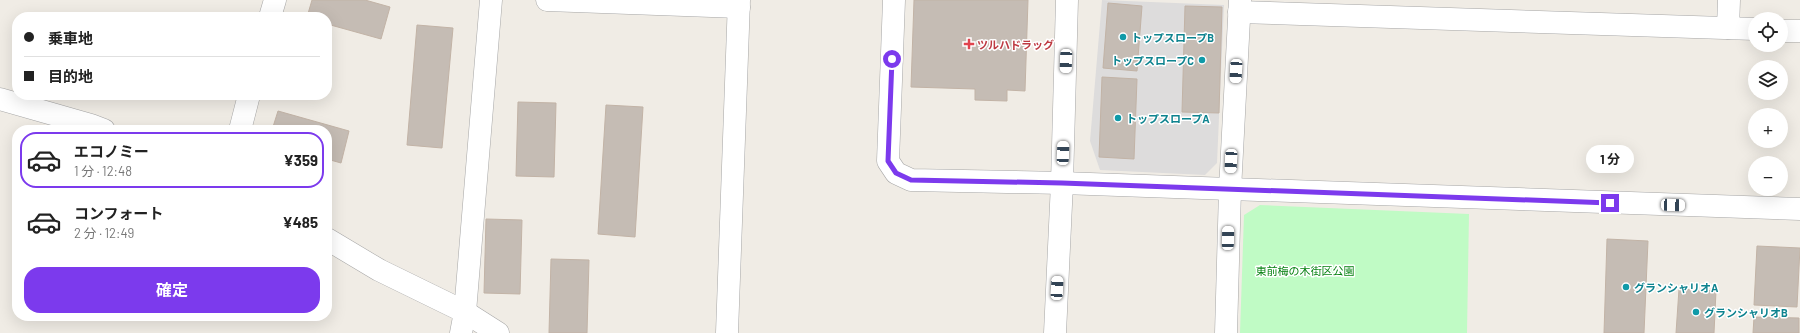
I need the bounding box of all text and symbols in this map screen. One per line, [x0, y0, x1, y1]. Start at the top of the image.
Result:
map controls [1748, 12, 1788, 196]
button: locate [1748, 12, 1788, 52]
text: 乗車地 [48, 29, 93, 47]
place label: トップスロープB [1131, 31, 1214, 44]
marker: トップスロープB [1118, 32, 1128, 42]
place label: ツルハドラッグ [977, 38, 1054, 51]
marker: ツルハドラッグ [964, 39, 974, 49]
car [1060, 49, 1072, 73]
route start [883, 50, 901, 68]
place label: トップスロープC [1111, 54, 1194, 67]
marker: トップスロープC [1197, 55, 1207, 65]
car [1229, 59, 1243, 83]
button: layers [1748, 60, 1788, 100]
text: 目的地 [48, 67, 93, 85]
button: + [1748, 108, 1788, 148]
place label: トップスロープA [1126, 112, 1210, 125]
marker: トップスロープA [1113, 113, 1123, 123]
car [1057, 141, 1069, 165]
icon: car [26, 142, 62, 178]
text: エコノミー [74, 142, 149, 160]
callout: 1 分 [1586, 145, 1634, 173]
car [1224, 149, 1238, 173]
text: ¥359 [284, 151, 318, 169]
text: 1 分 [1600, 151, 1620, 167]
button: − [1748, 156, 1788, 196]
text: 1 分 · 12:48 [74, 163, 132, 179]
route end [1601, 194, 1619, 212]
car [1661, 199, 1685, 211]
icon: car [26, 204, 62, 240]
text: コンフォート [74, 204, 164, 222]
text: ¥485 [282, 213, 318, 231]
text: 2 分 · 12:49 [74, 225, 134, 241]
car [1222, 226, 1234, 250]
park label: 東前梅の木街区公園 [1256, 264, 1355, 277]
button: 確定 [24, 267, 320, 313]
car [1050, 276, 1064, 300]
place label: グランシャリオA [1634, 281, 1719, 294]
marker: グランシャリオA [1621, 282, 1631, 292]
place label: グランシャリオB [1704, 306, 1788, 319]
marker: グランシャリオB [1691, 307, 1701, 317]

